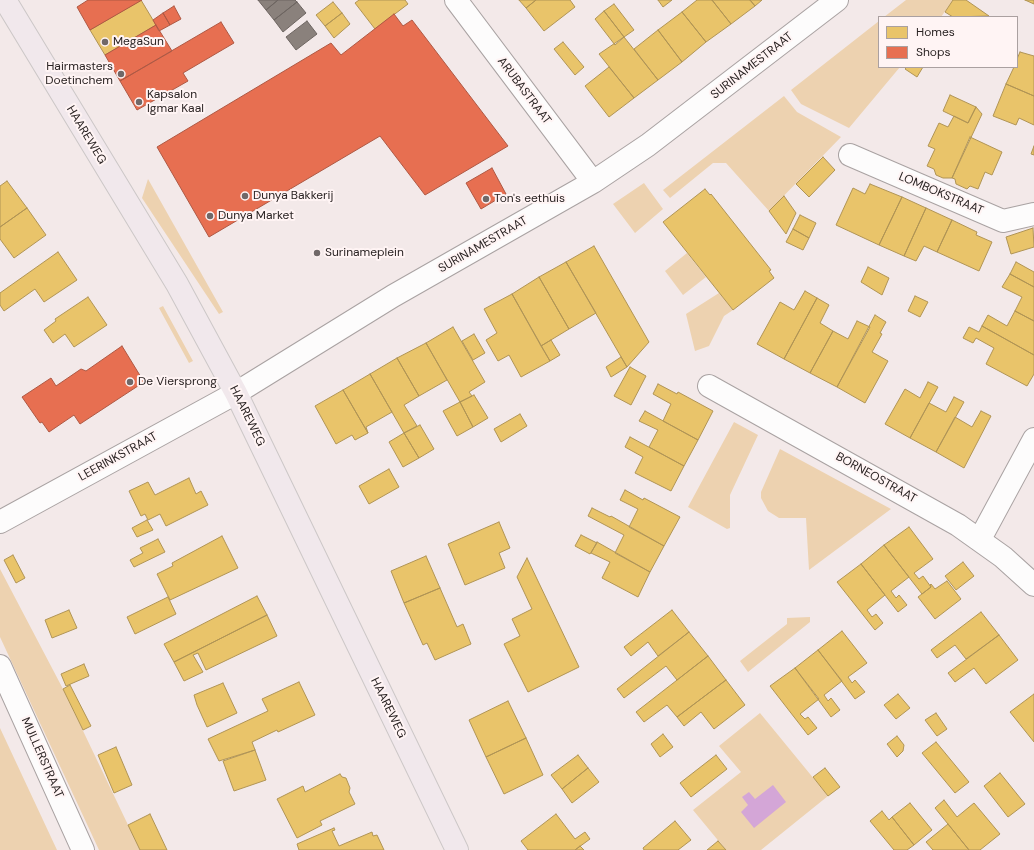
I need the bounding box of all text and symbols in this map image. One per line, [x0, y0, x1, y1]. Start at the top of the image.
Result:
legend [878, 16, 1018, 68]
text: Homes [916, 24, 955, 40]
street label: SURINAMESTRAAT [708, 29, 796, 103]
place label: MegaSun [113, 35, 164, 49]
marker: MegaSun [100, 37, 110, 47]
text: Shops [916, 44, 951, 60]
street label: ARUBASTRAAT [494, 55, 554, 127]
place label: Hairmasters Doetinchem [45, 60, 113, 88]
marker: Hairmasters Doetinchem [116, 69, 126, 79]
place label: Kapsalon Igmar Kaal [147, 88, 204, 116]
marker: Kapsalon Igmar Kaal [134, 97, 144, 107]
street label: HAAREWEG [63, 103, 109, 167]
street label: LOMBOKSTRAAT [896, 170, 986, 218]
place label: Dunya Bakkerij [253, 189, 333, 203]
marker: Dunya Bakkerij [240, 191, 250, 201]
place label: Ton's eethuis [494, 192, 565, 206]
marker: Ton's eethuis [481, 194, 491, 204]
place label: Dunya Market [218, 209, 294, 223]
marker: Dunya Market [205, 211, 215, 221]
street label: SURINAMESTRAAT [436, 214, 530, 276]
place label: Surinameplein [325, 246, 404, 260]
marker: Surinameplein [312, 248, 322, 258]
place label: De Viersprong [138, 375, 217, 389]
marker: De Viersprong [125, 377, 135, 387]
street label: HAAREWEG [226, 383, 268, 449]
street label: LEERINKSTRAAT [76, 430, 160, 484]
street label: BORNEOSTRAAT [833, 450, 919, 506]
street label: HAAREWEG [367, 675, 409, 741]
street label: MULLERSTRAAT [18, 715, 66, 801]

